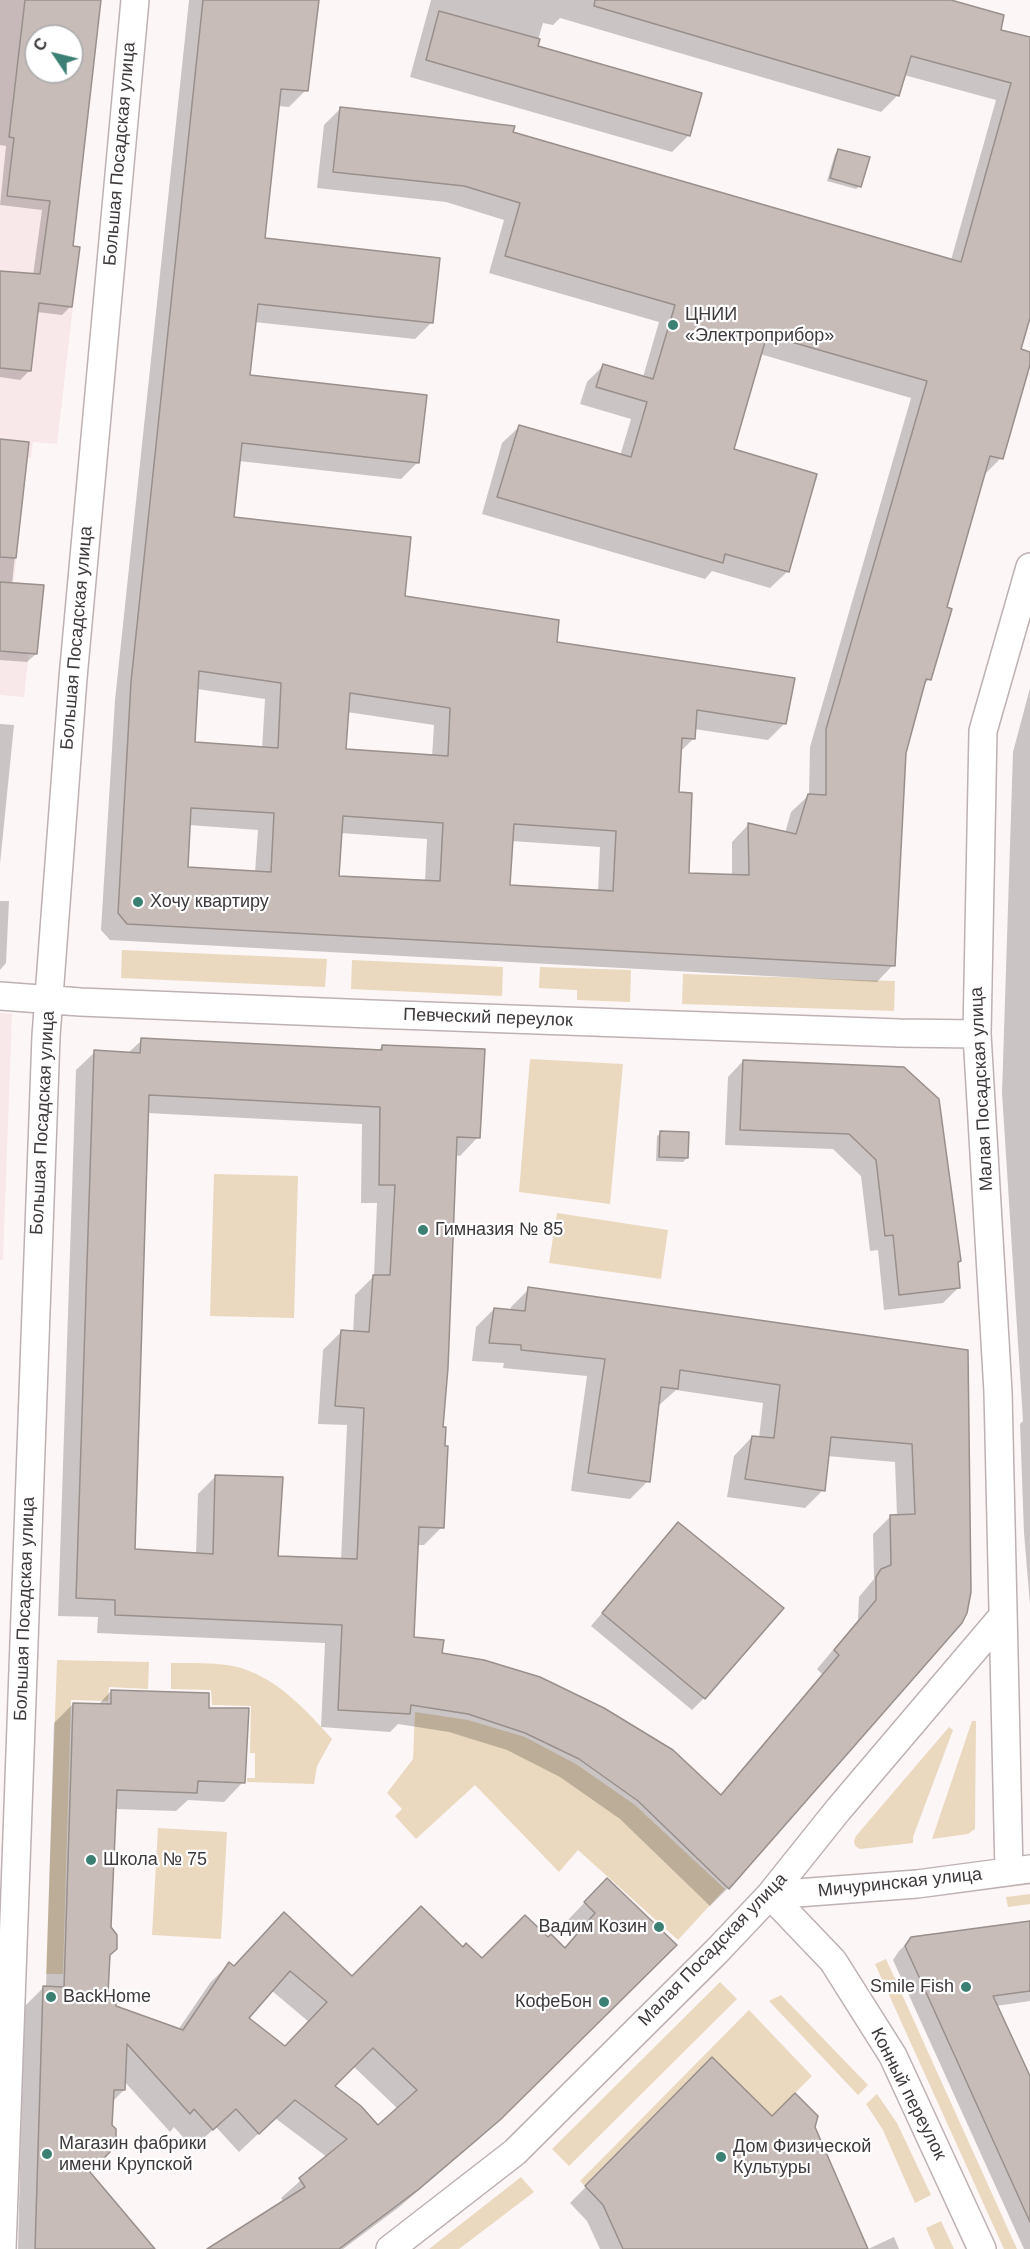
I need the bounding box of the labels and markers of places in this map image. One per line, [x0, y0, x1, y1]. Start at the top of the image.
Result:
place label: ЦНИИ «Электроприбор» [685, 304, 834, 346]
marker: ЦНИИ «Электроприбор» [666, 318, 680, 332]
place label: Хочу квартиру [150, 891, 269, 913]
marker: Хочу квартиру [131, 895, 145, 909]
place label: Гимназия № 85 [435, 1219, 563, 1241]
marker: Гимназия № 85 [416, 1223, 430, 1237]
place label: Школа № 75 [103, 1849, 207, 1871]
marker: Школа № 75 [84, 1853, 98, 1867]
place label: Вадим Козин [539, 1916, 647, 1938]
marker: Вадим Козин [652, 1920, 666, 1934]
place label: Smile Fish [870, 1976, 954, 1998]
marker: Smile Fish [959, 1980, 973, 1994]
place label: BackHome [63, 1986, 151, 2008]
marker: BackHome [44, 1990, 58, 2004]
place label: КофеБон [515, 1991, 592, 2013]
marker: КофеБон [597, 1995, 611, 2009]
place label: Магазин фабрики имени Крупской [59, 2133, 207, 2176]
place label: Дом Физической Культуры [733, 2136, 871, 2178]
marker: Магазин фабрики имени Крупской [40, 2147, 54, 2161]
marker: Дом Физической Культуры [714, 2150, 728, 2164]

